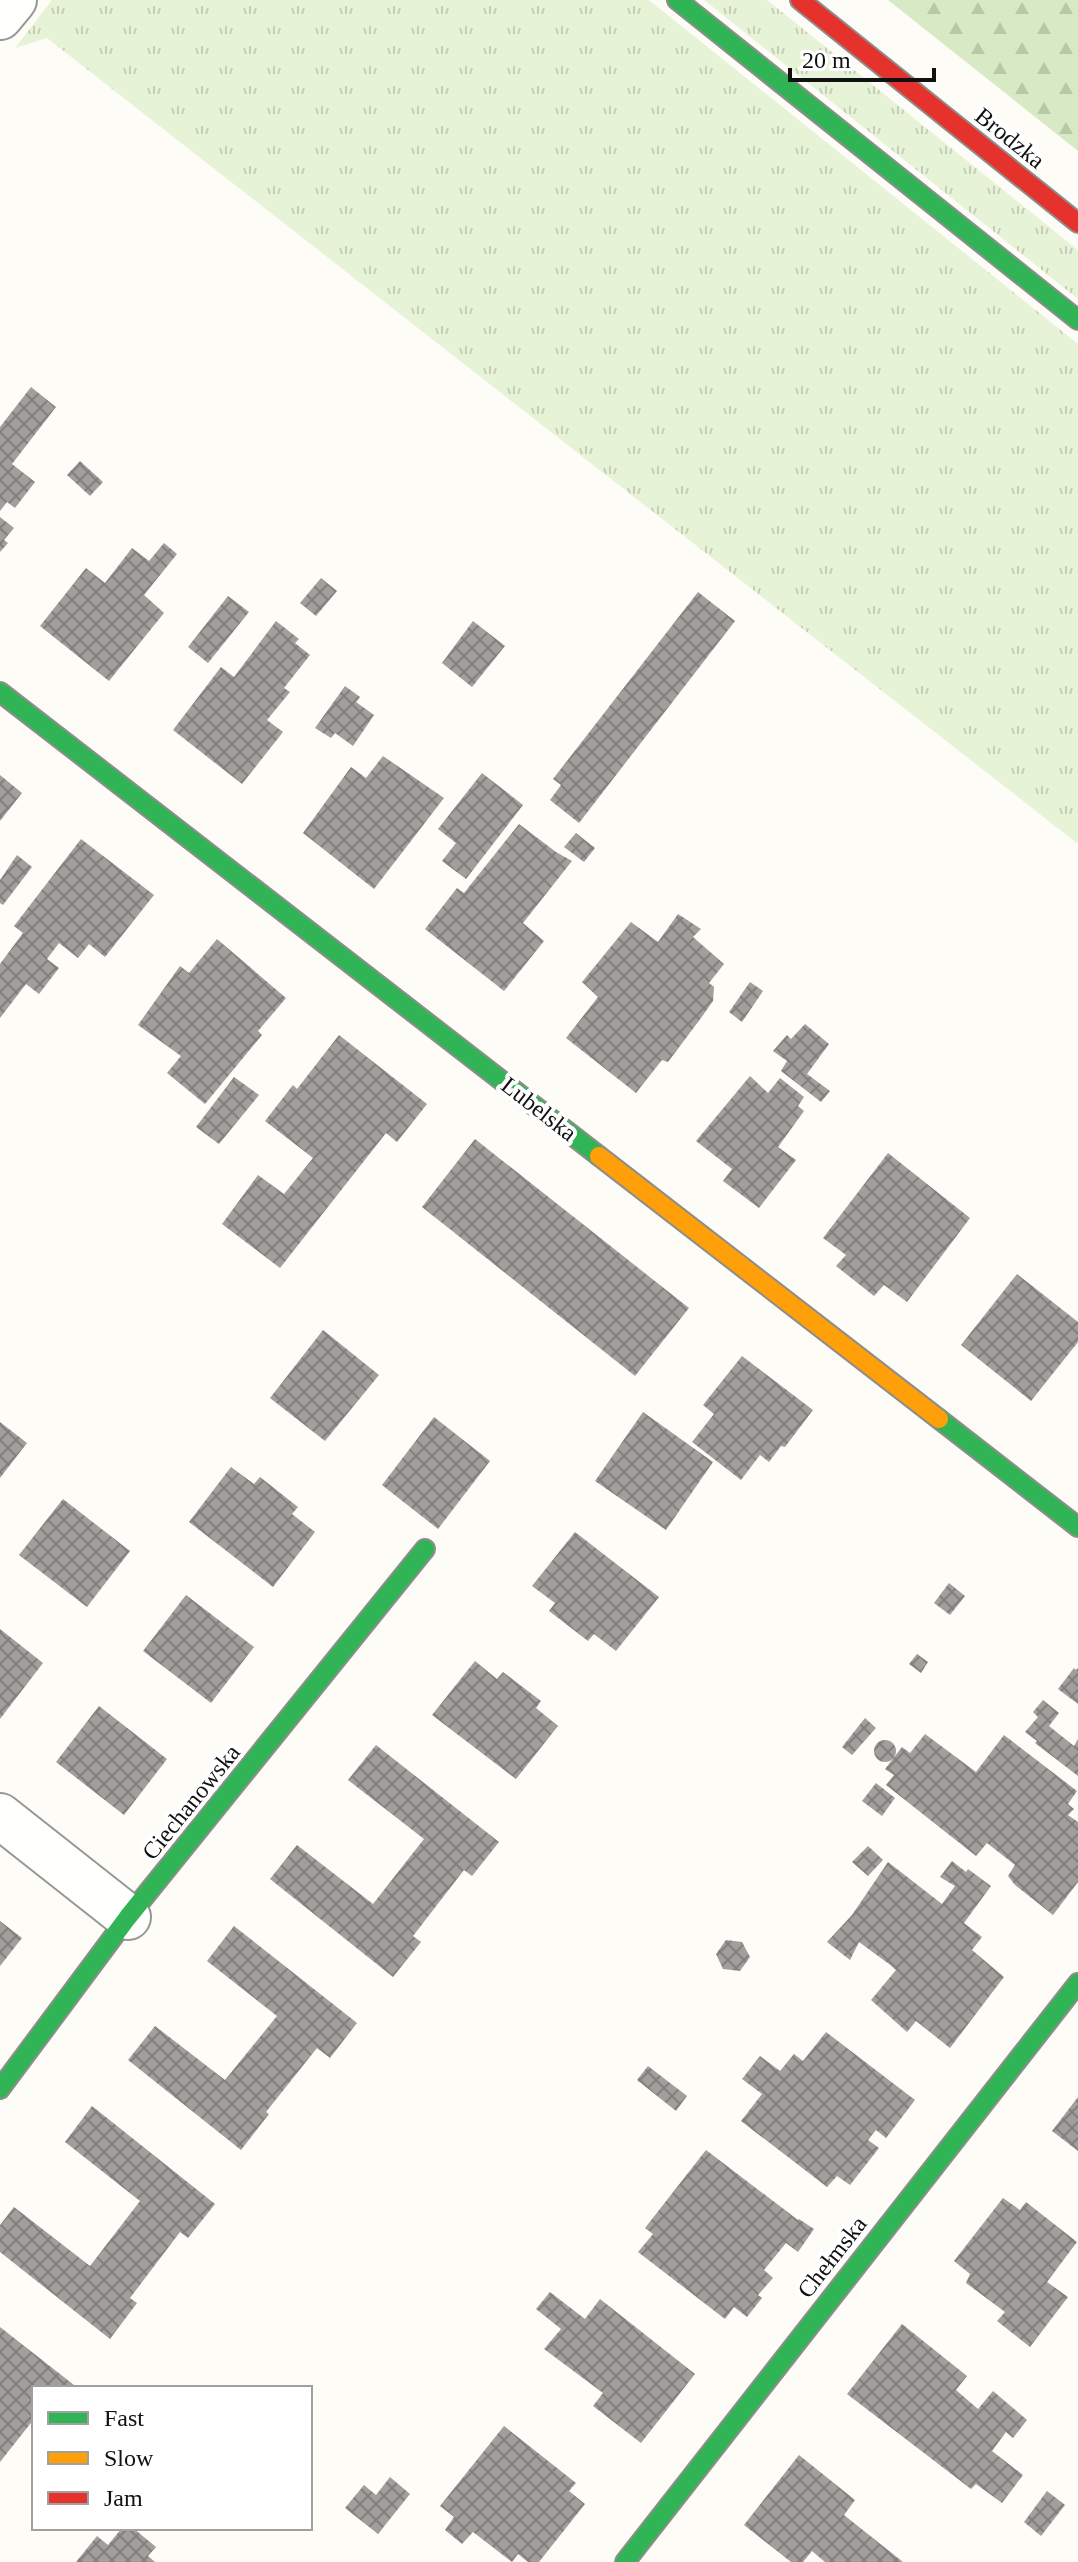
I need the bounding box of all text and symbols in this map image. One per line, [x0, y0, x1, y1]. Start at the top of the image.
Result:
scale bar [790, 32, 934, 82]
text: 20 m [802, 47, 851, 73]
street label: Brodzka [970, 102, 1050, 174]
street label: Lubelska [496, 1072, 582, 1147]
street label: Ciechanowska [137, 1739, 245, 1865]
street label: Chełmska [792, 2211, 872, 2303]
legend [32, 2386, 312, 2530]
text: Fast [104, 2405, 144, 2431]
text: Slow [104, 2445, 154, 2471]
text: Jam [104, 2485, 143, 2511]

